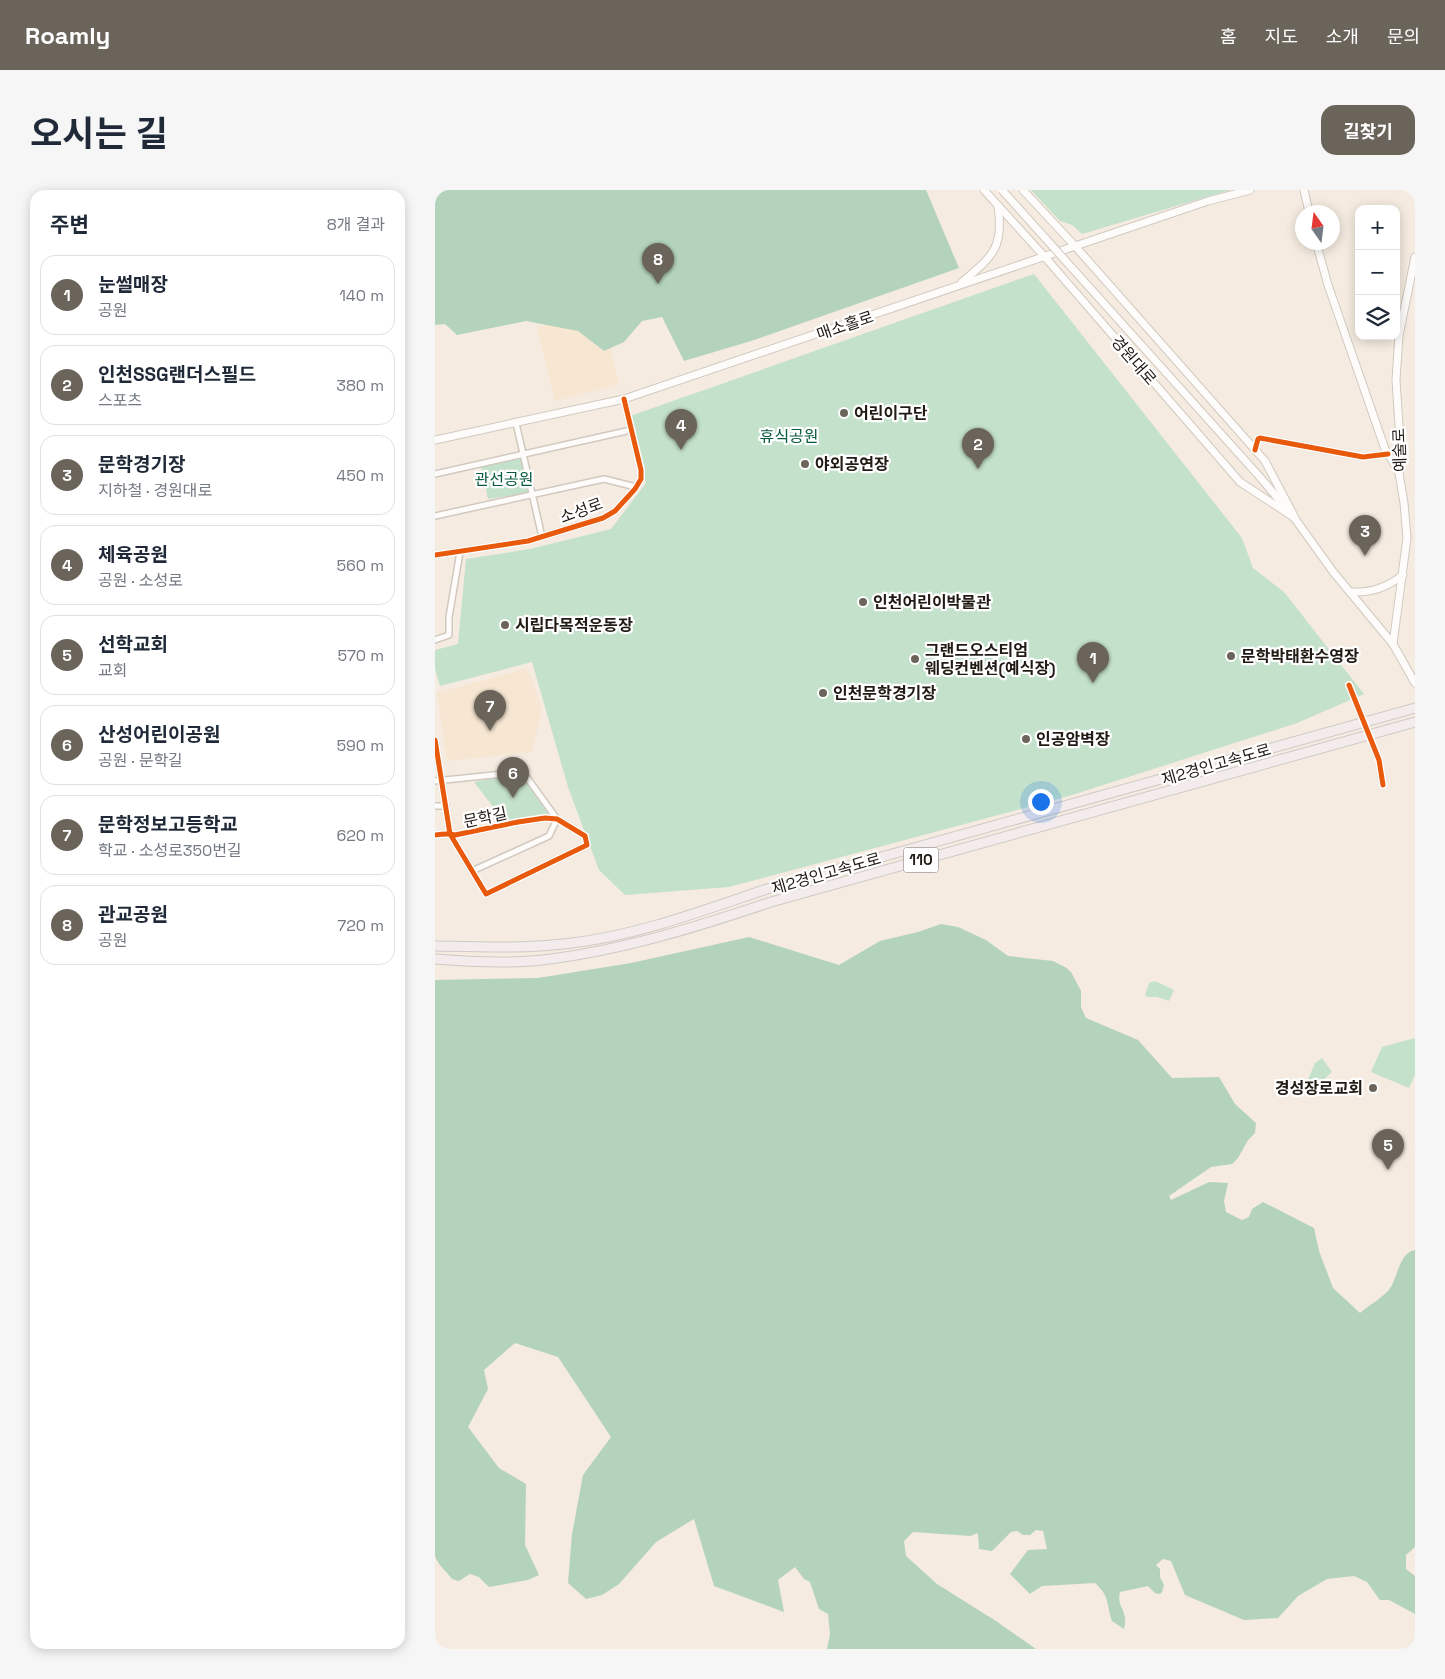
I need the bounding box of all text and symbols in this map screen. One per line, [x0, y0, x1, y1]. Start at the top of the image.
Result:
text: Roamly [25, 20, 110, 51]
text: 홈 [1220, 25, 1237, 48]
text: 지도 [1265, 25, 1298, 48]
text: 소개 [1326, 25, 1359, 48]
text: 문의 [1387, 25, 1420, 48]
button: 길찾기 [1321, 105, 1415, 155]
text: 오시는 길 [30, 112, 168, 156]
north arrow [1295, 205, 1340, 250]
map controls [1355, 205, 1400, 340]
button: + [1355, 205, 1400, 250]
text: 주변 [50, 211, 89, 238]
text: 8개 결과 [327, 214, 385, 235]
pin: 8 [642, 243, 674, 284]
button: − [1355, 250, 1400, 295]
text: 눈썰매장 [98, 272, 168, 297]
text: 1 [63, 285, 71, 306]
text: 140 m [339, 285, 384, 306]
button: layers [1355, 295, 1400, 340]
text: 공원 [98, 300, 127, 321]
street label: 매소홀로 [814, 306, 877, 345]
street label: 경원대로 [1106, 331, 1161, 390]
text: 인천SSG랜더스필드 [98, 362, 256, 387]
text: 2 [62, 375, 72, 396]
text: 380 m [336, 375, 384, 396]
text: 스포츠 [98, 390, 142, 411]
place label: 어린이구단 [854, 403, 928, 424]
marker: 어린이구단 [838, 407, 850, 419]
pin: 4 [665, 409, 697, 450]
park label: 휴식공원 [760, 426, 818, 447]
street label: 예술로 [1388, 427, 1411, 472]
pin: 2 [962, 428, 994, 469]
text: 문학경기장 [98, 452, 185, 477]
place label: 야외공연장 [815, 454, 889, 475]
marker: 야외공연장 [799, 458, 811, 470]
text: 3 [62, 465, 72, 486]
text: 450 m [336, 465, 384, 486]
park label: 관선공원 [475, 469, 533, 490]
text: 지하철 · 경원대로 [98, 480, 212, 501]
street label: 소성로 [557, 493, 606, 528]
pin: 3 [1349, 515, 1381, 556]
text: 체육공원 [98, 542, 168, 567]
text: 4 [62, 555, 72, 576]
text: 560 m [336, 555, 384, 576]
text: 공원 · 소성로 [98, 570, 183, 591]
place label: 인천어린이박물관 [873, 592, 991, 613]
marker: 인천어린이박물관 [857, 596, 869, 608]
place label: 시립다목적운동장 [515, 615, 633, 636]
marker: 시립다목적운동장 [499, 619, 511, 631]
text: 선학교회 [98, 632, 168, 657]
place label: 그랜드오스티엄 웨딩컨벤션(예식장) [925, 640, 1055, 679]
pin: 1 [1077, 642, 1109, 683]
text: 5 [62, 645, 72, 666]
text: 570 m [338, 645, 384, 666]
place label: 문학박태환수영장 [1241, 646, 1359, 667]
marker: 문학박태환수영장 [1225, 650, 1237, 662]
marker: 그랜드오스티엄 웨딩컨벤션(예식장) [909, 653, 921, 665]
text: 교회 [98, 660, 127, 681]
place label: 인천문학경기장 [833, 683, 936, 704]
marker: 인천문학경기장 [817, 687, 829, 699]
pin: 7 [474, 690, 506, 731]
text: 산성어린이공원 [98, 722, 220, 747]
place label: 인공암벽장 [1036, 729, 1110, 750]
marker: 인공암벽장 [1020, 733, 1032, 745]
text: 6 [62, 735, 72, 756]
text: 590 m [336, 735, 384, 756]
street label: 제2경인고속도로 [1159, 739, 1273, 790]
text: 공원 · 문학길 [98, 750, 183, 771]
pin: 6 [497, 757, 529, 798]
your location [1028, 789, 1054, 815]
street label: 문학길 [461, 803, 509, 832]
text: 문학정보고등학교 [98, 812, 238, 837]
text: 7 [63, 825, 71, 846]
text: 620 m [336, 825, 384, 846]
text: 학교 · 소성로350번길 [98, 840, 242, 861]
street label: 제2경인고속도로 [769, 848, 883, 899]
road number: 110 [903, 848, 939, 872]
text: 관교공원 [98, 902, 168, 927]
text: 8 [62, 915, 72, 936]
text: 720 m [337, 915, 384, 936]
text: 공원 [98, 930, 127, 951]
place label: 경성장로교회 [1275, 1078, 1363, 1099]
marker: 경성장로교회 [1367, 1082, 1379, 1094]
pin: 5 [1372, 1129, 1404, 1170]

